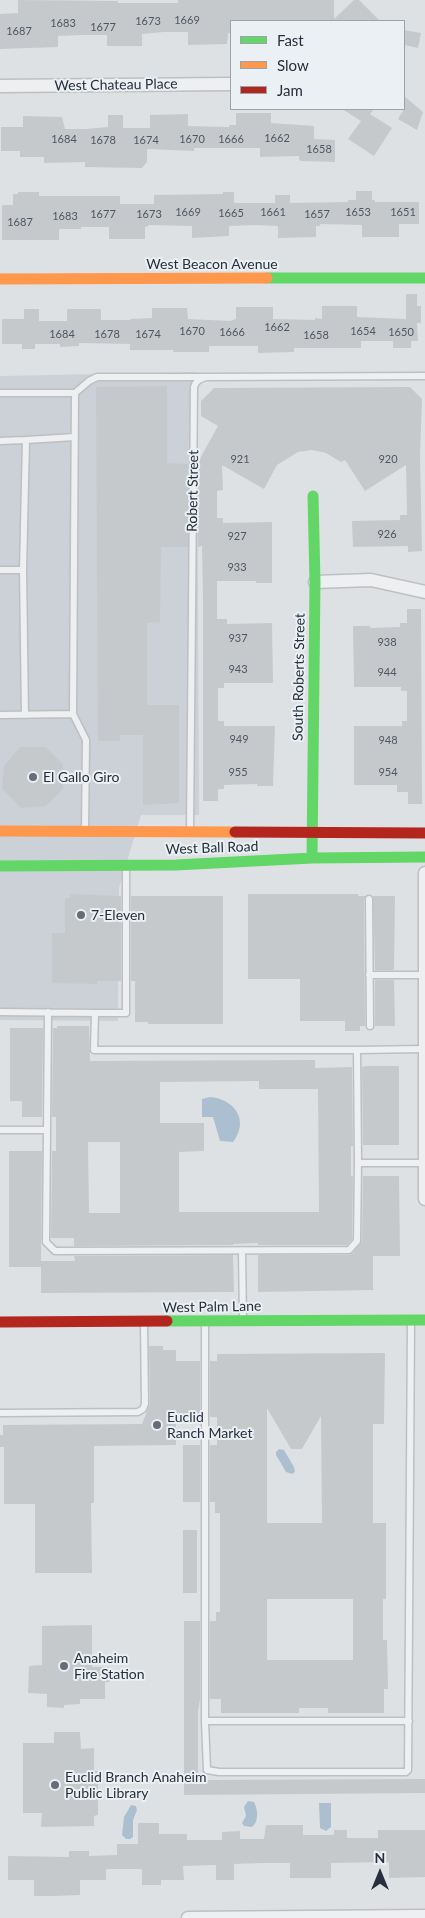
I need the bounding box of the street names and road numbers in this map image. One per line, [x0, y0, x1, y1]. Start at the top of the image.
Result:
street label: West Chateau Place [54, 76, 178, 94]
street label: West Beacon Avenue [146, 256, 278, 272]
street label: Robert Street [184, 450, 202, 532]
street label: South Roberts Street [289, 613, 309, 741]
street label: West Ball Road [165, 838, 259, 858]
street label: West Palm Lane [163, 1298, 261, 1316]

